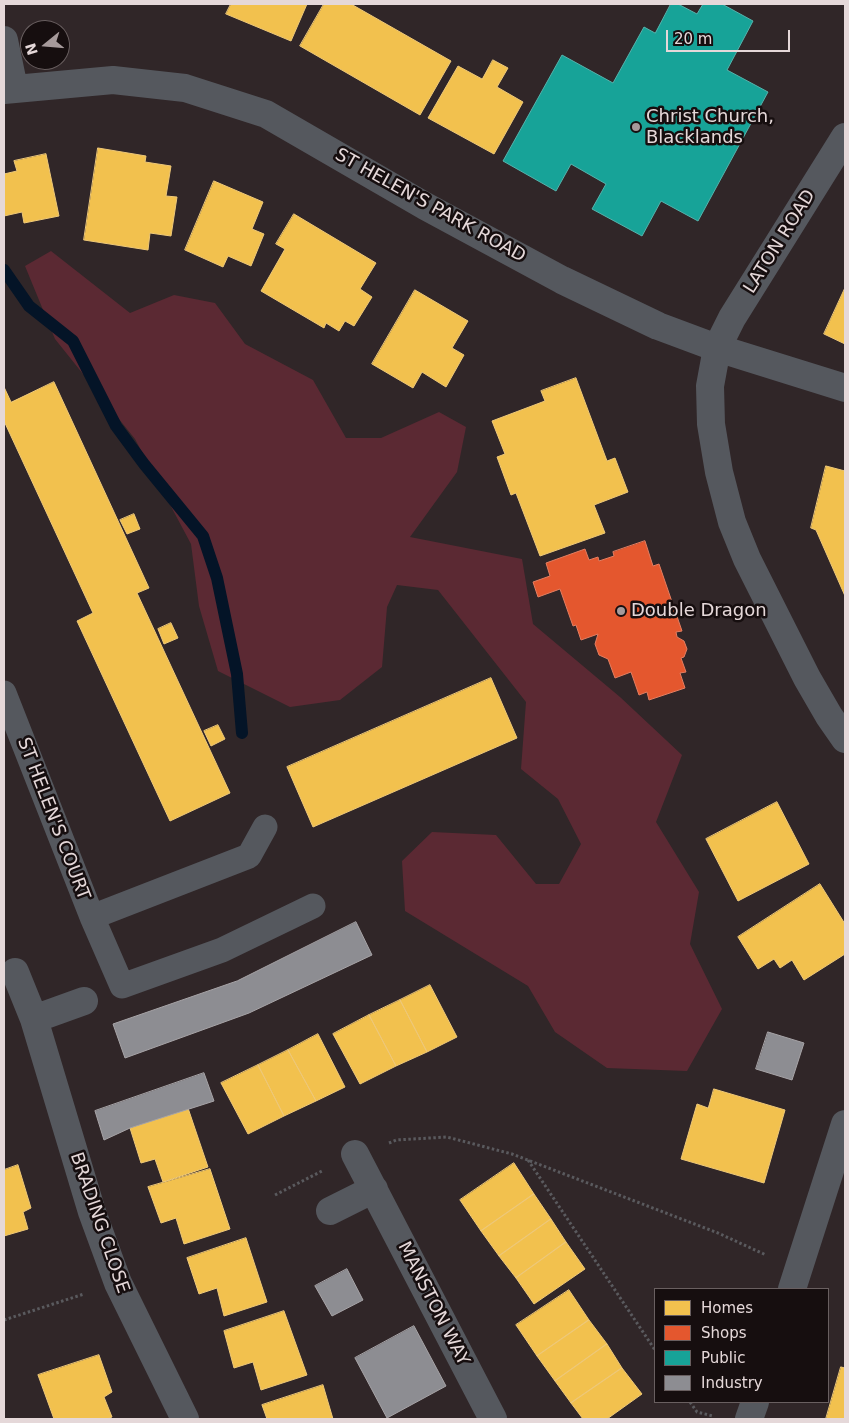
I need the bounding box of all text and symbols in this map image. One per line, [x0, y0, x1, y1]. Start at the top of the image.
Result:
north arrow [20, 20, 70, 70]
scale bar [669, 20, 793, 52]
text: 20 m [674, 30, 712, 48]
text: N [22, 41, 41, 57]
place label: Christ Church, Blacklands [646, 106, 774, 148]
marker: Christ Church, Blacklands [630, 121, 642, 133]
street label: ST HELEN'S PARK ROAD [331, 145, 529, 267]
street label: LATON ROAD [740, 186, 820, 298]
place label: Double Dragon [631, 600, 767, 622]
marker: Double Dragon [615, 605, 627, 617]
street label: ST HELEN'S COURT [12, 735, 94, 903]
street label: BRADING CLOSE [65, 1150, 133, 1296]
street label: MANSTON WAY [393, 1239, 473, 1369]
legend [654, 1288, 829, 1403]
text: Homes [701, 1299, 753, 1317]
text: Shops [701, 1324, 747, 1342]
text: Public [701, 1349, 745, 1367]
text: Industry [701, 1374, 763, 1392]

